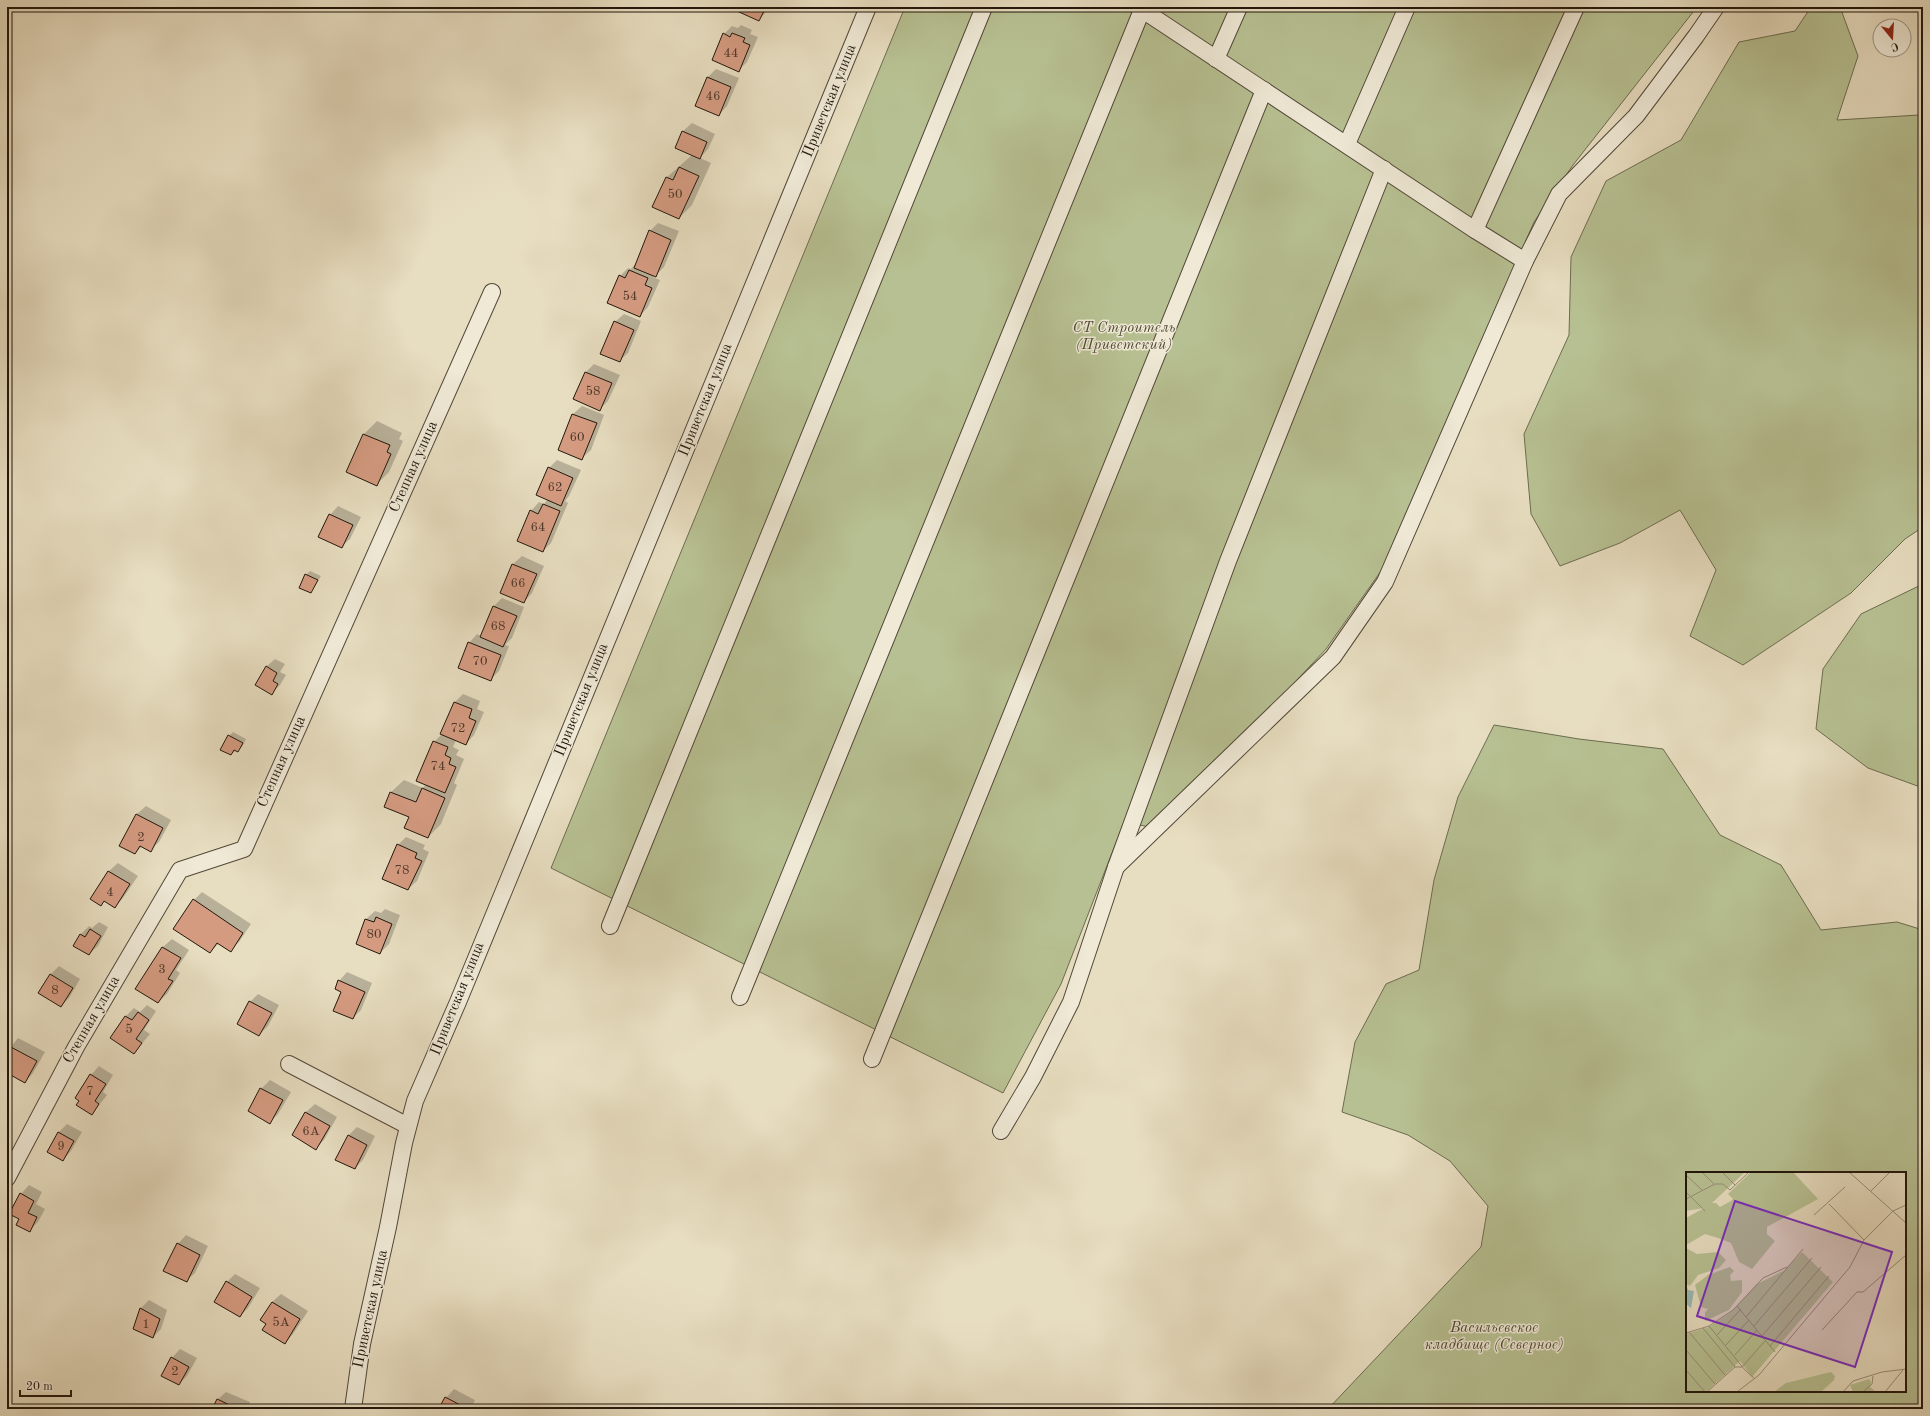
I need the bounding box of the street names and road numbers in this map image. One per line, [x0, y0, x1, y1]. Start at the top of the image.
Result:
street label: Приветская улица [800, 42, 860, 160]
street label: Приветская улица [676, 341, 736, 459]
street label: Степная улица [387, 419, 441, 515]
street label: Приветская улица [552, 641, 612, 759]
street label: Степная улица [255, 714, 309, 810]
street label: Приветская улица [428, 940, 488, 1058]
street label: Степная улица [61, 973, 123, 1066]
street label: Приветская улица [351, 1248, 391, 1370]

